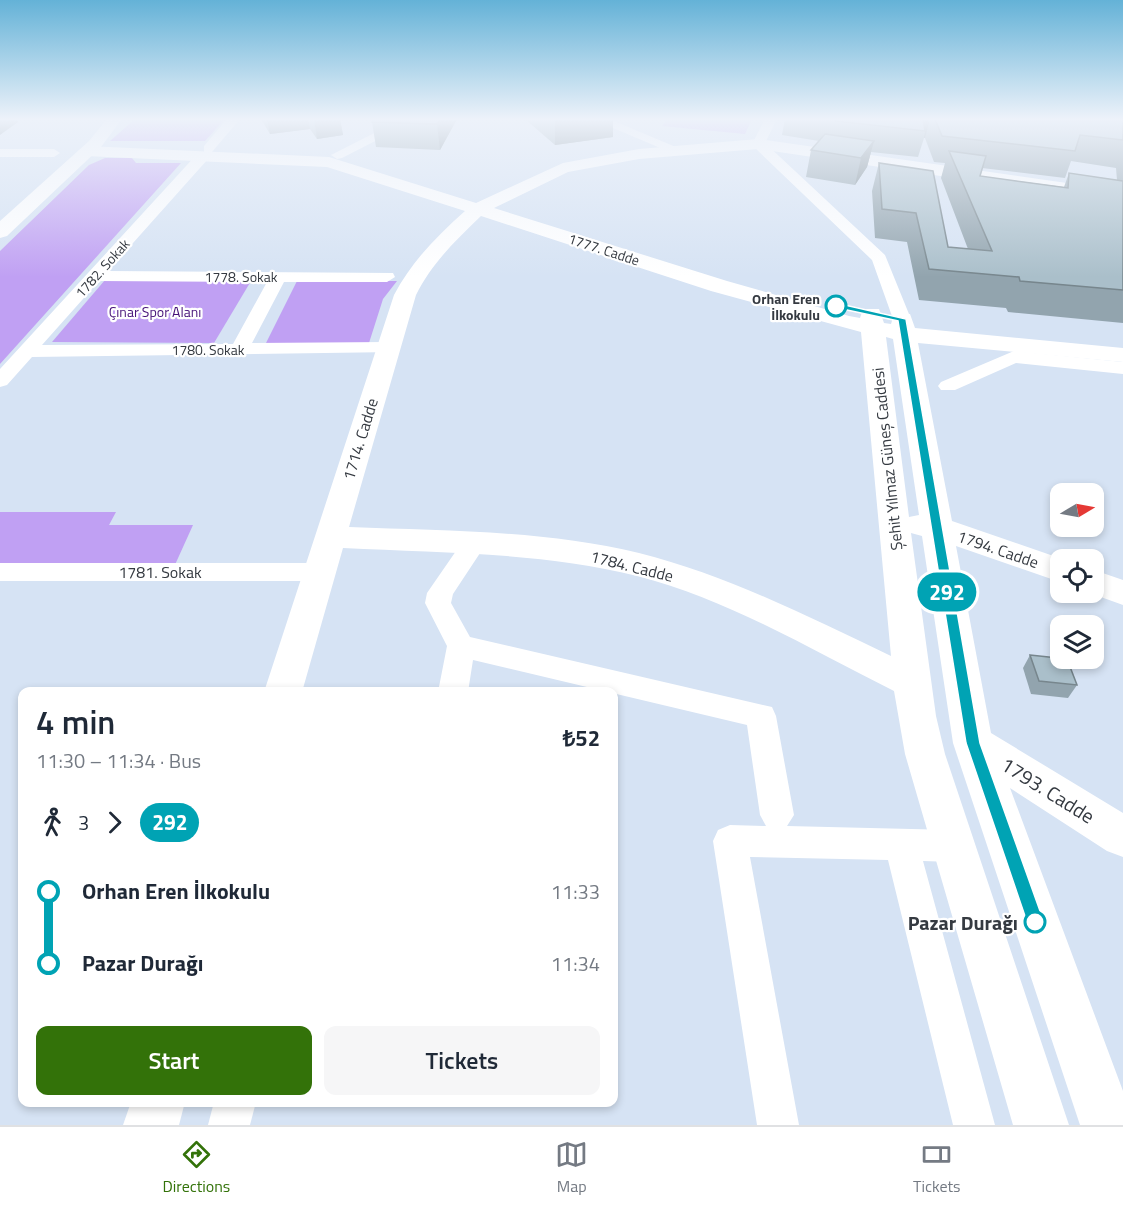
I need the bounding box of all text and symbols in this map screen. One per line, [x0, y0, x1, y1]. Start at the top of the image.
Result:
street label: 1777. Cadde [566, 228, 642, 270]
street label: 1782. Sokak [70, 234, 134, 302]
street label: 1778. Sokak [205, 266, 278, 287]
place label: Orhan Eren İlkokulu [752, 288, 820, 325]
marker: Orhan Eren İlkokulu [825, 295, 847, 317]
park label: Çınar Spor Alanı [109, 301, 201, 322]
street label: 1780. Sokak [172, 339, 245, 360]
street label: Şehit Yılmaz Güneş Caddesi [865, 366, 909, 552]
street label: 1714. Cadde [336, 395, 384, 483]
north arrow [1050, 483, 1104, 537]
map controls [1050, 483, 1104, 669]
street label: 1794. Cadde [954, 524, 1042, 574]
street label: 1784. Cadde [588, 544, 676, 588]
button: locate [1050, 549, 1104, 603]
street label: 1781. Sokak [118, 560, 202, 584]
line badge: 292 [912, 572, 982, 612]
text: 292 [929, 576, 965, 608]
button: layers [1050, 615, 1104, 669]
text: 4 min [36, 697, 115, 747]
text: ₺52 [563, 721, 600, 755]
text: 11:30 – 11:34 · Bus [36, 745, 201, 776]
street label: 1793. Cadde [995, 749, 1101, 831]
icon: walk [36, 806, 69, 839]
icon: forward [98, 806, 131, 839]
text: 292 [152, 806, 187, 838]
text: 3 [78, 807, 89, 838]
text: Orhan Eren İlkokulu [82, 874, 270, 908]
text: 11:33 [551, 876, 600, 907]
place label: Pazar Durağı [908, 907, 1018, 938]
marker: Pazar Durağı [1024, 911, 1046, 933]
text: Pazar Durağı [82, 946, 203, 980]
text: 11:34 [551, 948, 600, 979]
button: Start [36, 1026, 312, 1095]
button: Tickets [324, 1026, 600, 1095]
tab: Directions [162, 1138, 230, 1198]
tab: Map [555, 1138, 588, 1198]
tab: Tickets [913, 1138, 961, 1198]

